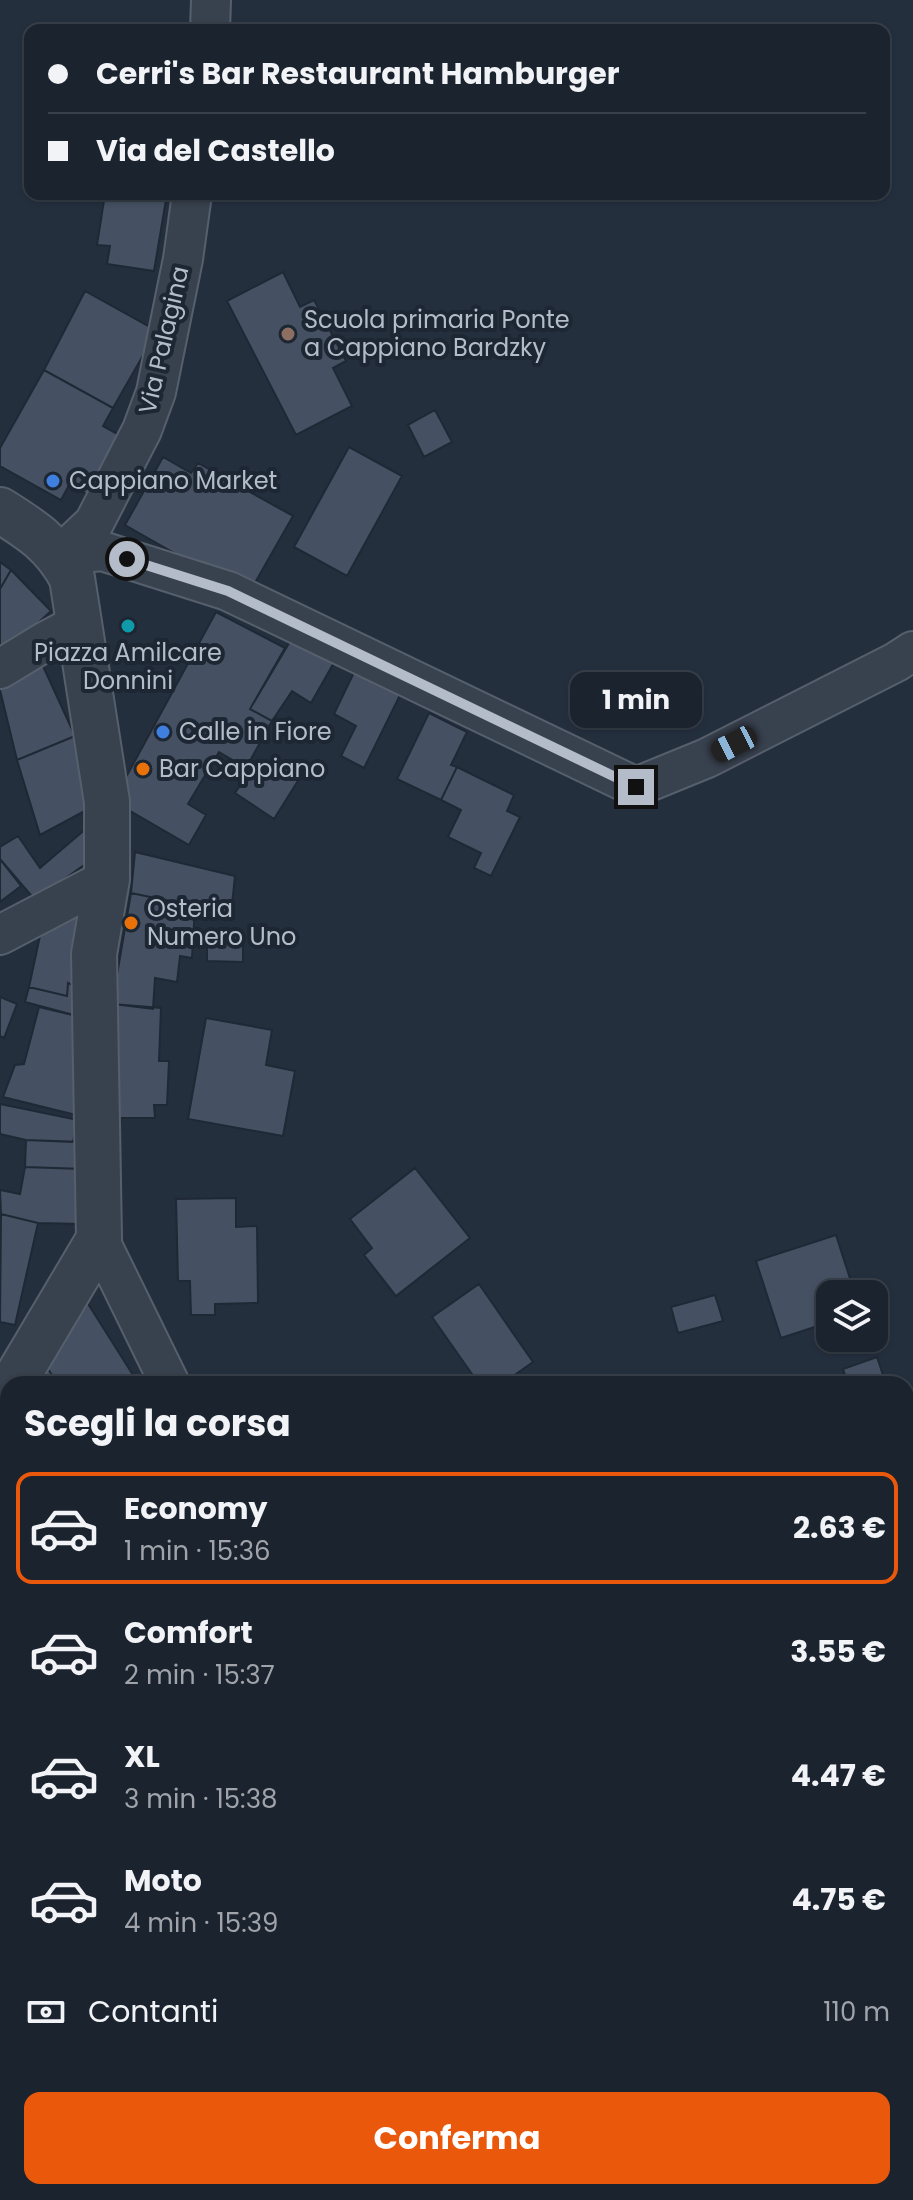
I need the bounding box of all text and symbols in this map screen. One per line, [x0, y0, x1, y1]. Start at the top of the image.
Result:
text: Cerri's Bar Restaurant Hamburger [96, 52, 620, 95]
text: Via del Castello [96, 129, 335, 172]
street label: Via Palagina [130, 263, 197, 417]
place label: Scuola primaria Ponte a Cappiano Bardzky [304, 303, 570, 364]
marker: Scuola primaria Ponte a Cappiano Bardzky [279, 325, 297, 343]
place label: Cappiano Market [69, 464, 277, 497]
marker: Cappiano Market [44, 472, 62, 490]
route start [109, 541, 145, 577]
marker: Piazza Amilcare Donnini [119, 617, 137, 635]
place label: Piazza Amilcare Donnini [34, 636, 222, 697]
callout: 1 min [570, 671, 702, 727]
text: 1 min [602, 682, 670, 718]
place label: Calle in Fiore [179, 715, 332, 748]
car [707, 722, 761, 766]
marker: Calle in Fiore [154, 723, 172, 741]
place label: Bar Cappiano [159, 752, 325, 785]
marker: Bar Cappiano [134, 760, 152, 778]
route end [618, 769, 654, 805]
place label: Osteria Numero Uno [147, 892, 296, 953]
marker: Osteria Numero Uno [122, 914, 140, 932]
map controls [816, 1280, 888, 1352]
button: layers [816, 1280, 888, 1352]
text: Scegli la corsa [24, 1398, 291, 1449]
text: Economy [124, 1487, 268, 1530]
icon: car [28, 1492, 100, 1564]
text: 2.63 € [793, 1506, 886, 1549]
text: 1 min · 15:36 [124, 1533, 270, 1569]
text: Comfort [124, 1611, 253, 1654]
icon: car [28, 1616, 100, 1688]
text: 3.55 € [790, 1630, 886, 1673]
text: 2 min · 15:37 [124, 1657, 275, 1693]
text: XL [124, 1735, 160, 1778]
icon: car [28, 1740, 100, 1812]
text: 4.47 € [791, 1754, 886, 1797]
text: 3 min · 15:38 [124, 1781, 277, 1817]
text: Moto [124, 1859, 202, 1902]
icon: car [28, 1864, 100, 1936]
text: 4.75 € [791, 1878, 886, 1921]
text: 4 min · 15:39 [124, 1905, 278, 1941]
icon: cash [24, 1990, 68, 2034]
text: Contanti [88, 1990, 218, 2033]
text: 110 m [823, 1994, 890, 2030]
button: Conferma [24, 2092, 890, 2184]

